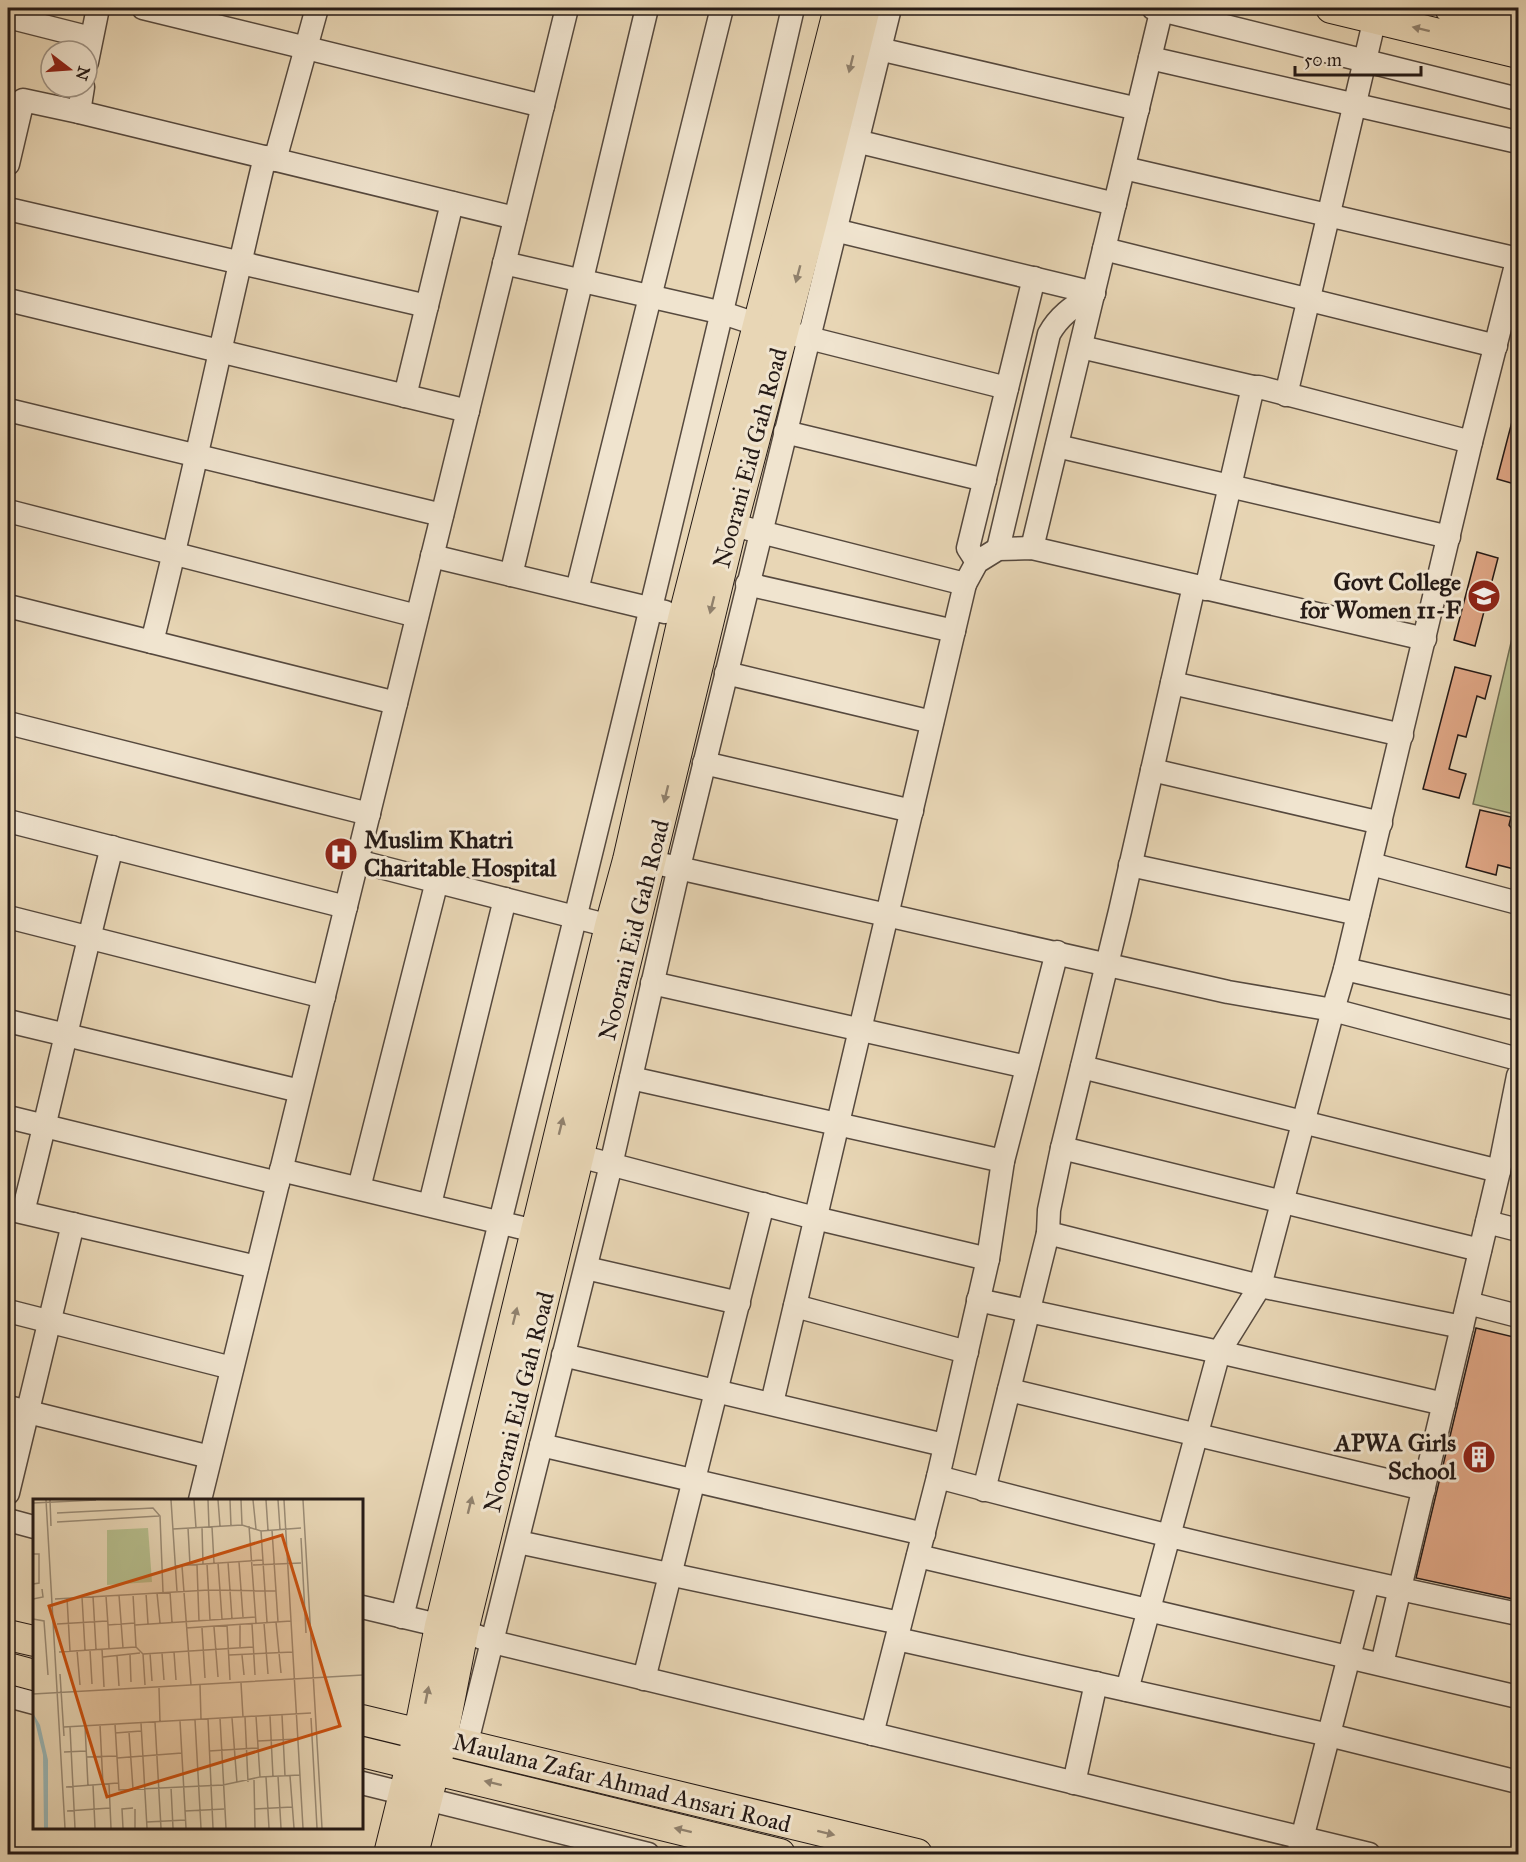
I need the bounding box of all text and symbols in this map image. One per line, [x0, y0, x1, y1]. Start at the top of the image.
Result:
one-way arrow [1412, 23, 1430, 33]
north arrow [39, 39, 99, 99]
scale bar [1295, 39, 1421, 77]
text: 50 m [1304, 49, 1342, 71]
one-way arrow [845, 55, 855, 73]
text: N [72, 64, 94, 83]
one-way arrow [793, 265, 803, 283]
street label: Noorani Eid Gah Road [706, 345, 794, 571]
place label: Govt College for Women 11-F [1299, 567, 1461, 625]
school or university icon: Govt College for Women 11-F [1466, 578, 1502, 614]
one-way arrow [707, 596, 717, 614]
one-way arrow [661, 785, 671, 803]
street label: Noorani Eid Gah Road [592, 816, 676, 1044]
place label: Muslim Khatri Charitable Hospital [364, 825, 557, 883]
hospital icon: Muslim Khatri Charitable Hospital [323, 836, 359, 872]
one-way arrow [557, 1117, 567, 1135]
street label: Noorani Eid Gah Road [477, 1288, 561, 1516]
one-way arrow [511, 1306, 521, 1325]
place label: APWA Girls School [1333, 1428, 1457, 1486]
building icon: APWA Girls School [1461, 1439, 1497, 1475]
one-way arrow [465, 1496, 475, 1514]
inset map [33, 1499, 363, 1829]
one-way arrow [423, 1686, 432, 1705]
street label: Maulana Zafar Ahmad Ansari Road [450, 1726, 794, 1840]
one-way arrow [484, 1778, 502, 1788]
one-way arrow [673, 1825, 692, 1835]
one-way arrow [817, 1828, 836, 1838]

